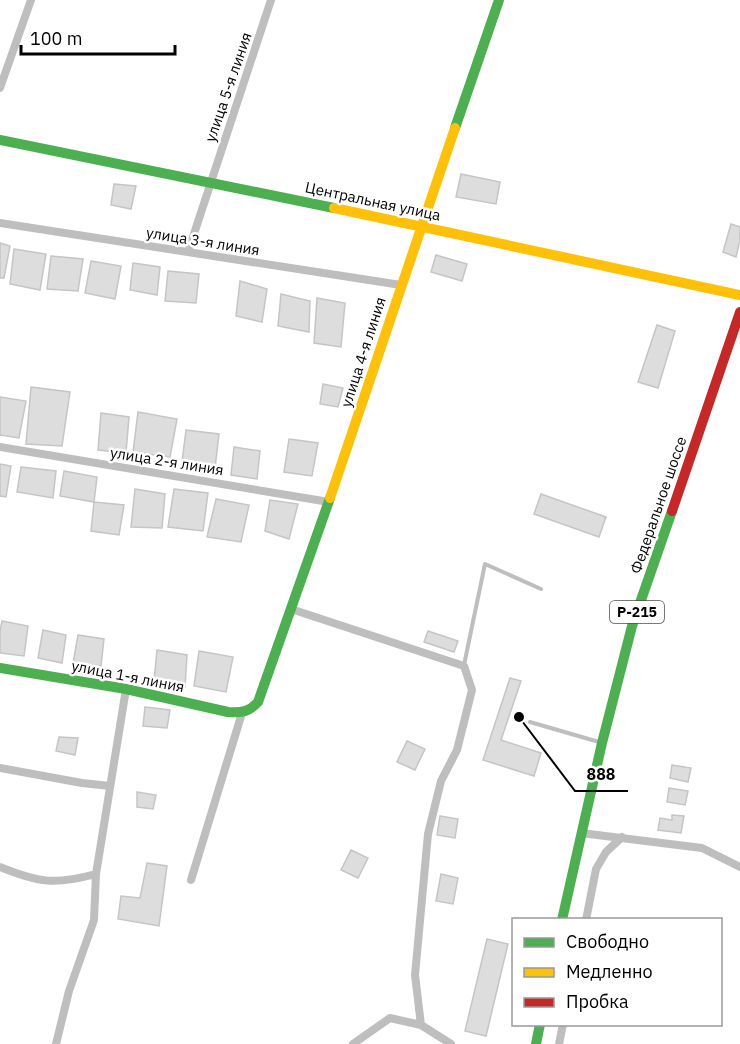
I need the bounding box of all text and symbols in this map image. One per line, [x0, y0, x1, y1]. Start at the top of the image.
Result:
scale bar [21, 18, 176, 56]
text: 100 m [30, 27, 82, 50]
street label: улица 5-я линия [200, 30, 256, 144]
street label: Центральная улица [303, 177, 443, 225]
street label: улица 3-я линия [145, 223, 261, 259]
street label: улица 4-я линия [336, 295, 390, 409]
street label: Федеральное шоссе [626, 434, 690, 576]
street label: улица 2-я линия [109, 443, 225, 479]
road number: Р-215 [610, 601, 664, 623]
street label: улица 1-я линия [70, 656, 186, 696]
callout: 888 [575, 757, 628, 791]
text: 888 [587, 764, 615, 784]
legend [512, 918, 722, 1026]
text: Свободно [566, 930, 649, 953]
text: Медленно [566, 960, 653, 983]
text: Пробка [566, 990, 629, 1013]

